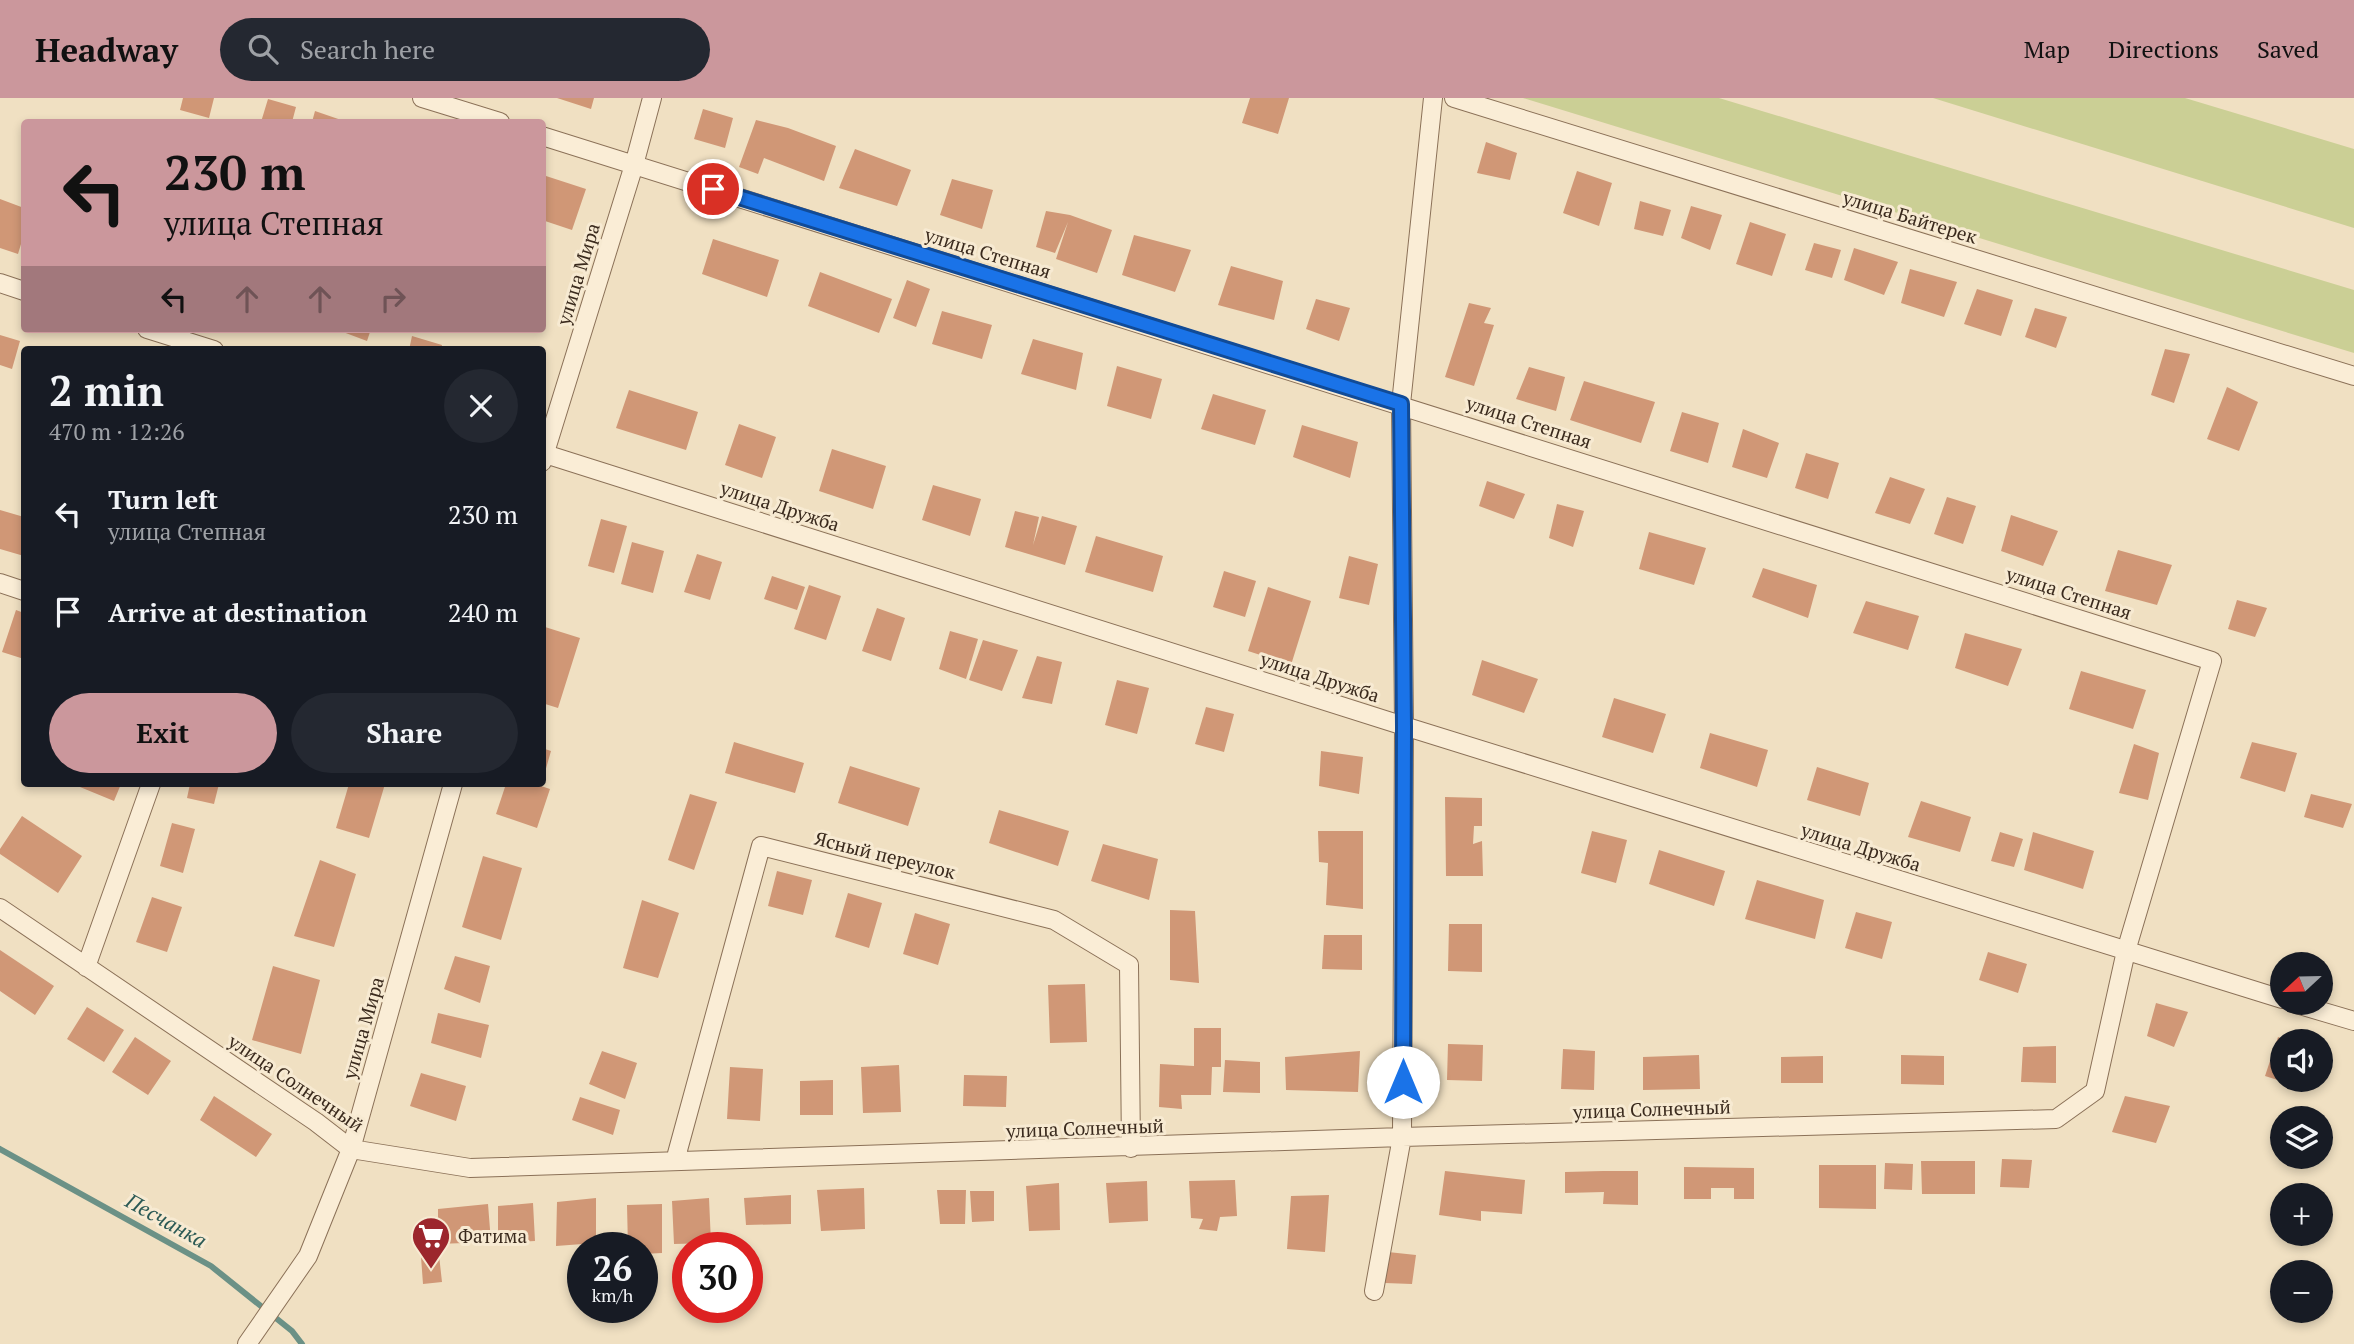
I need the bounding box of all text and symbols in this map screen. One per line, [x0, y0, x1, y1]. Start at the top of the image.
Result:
search box [220, 18, 710, 81]
text: Headway [35, 28, 178, 71]
icon: search [244, 30, 282, 68]
text: Search here [300, 32, 435, 66]
text: Map [2024, 33, 2070, 65]
text: Directions [2108, 33, 2219, 65]
text: Saved [2257, 33, 2319, 65]
text: 230 m [164, 139, 306, 204]
icon: left [49, 147, 140, 238]
pin [683, 159, 743, 219]
icon: arrive [694, 170, 732, 208]
street label: улица Байтерек [1839, 184, 1981, 249]
text: улица Степная [164, 202, 384, 244]
street label: улица Мира [550, 219, 605, 329]
street label: улица Степная [921, 221, 1054, 284]
icon: left [155, 280, 193, 318]
icon: ahead [228, 280, 266, 318]
icon: ahead [301, 280, 339, 318]
icon: right [374, 280, 412, 318]
text: 2 min [49, 362, 164, 418]
button: close [444, 369, 518, 443]
street label: улица Степная [1462, 389, 1595, 454]
text: 470 m · 12:26 [49, 416, 184, 447]
street label: улица Дружба [717, 474, 843, 537]
text: Turn left [108, 482, 218, 516]
icon: left [49, 495, 87, 533]
text: 230 m [448, 497, 518, 531]
text: улица Степная [108, 516, 266, 547]
street label: улица Степная [2002, 560, 2135, 625]
icon: arrive [49, 593, 87, 631]
text: Arrive at destination [108, 595, 367, 629]
text: 240 m [448, 595, 518, 629]
street label: улица Дружба [1257, 645, 1383, 708]
button: Exit [49, 693, 277, 773]
button: Share [291, 693, 518, 773]
street label: улица Дружба [1797, 816, 1924, 877]
street label: Ясный переулок [812, 825, 959, 884]
north arrow [2270, 952, 2333, 1015]
map controls [2270, 952, 2333, 1323]
street label: улица Мира [336, 973, 389, 1083]
street label: улица Солнечный [223, 1027, 369, 1137]
button: sound [2270, 1029, 2333, 1092]
position arrow [1366, 1045, 1440, 1119]
street label: улица Солнечный [1572, 1093, 1731, 1124]
button: layers [2270, 1106, 2333, 1169]
street label: улица Солнечный [1005, 1112, 1164, 1143]
button: + [2270, 1183, 2333, 1246]
water label: Песчанка [120, 1186, 212, 1254]
supermarket icon: Фатима [410, 1215, 452, 1270]
place label: Фатима [458, 1223, 528, 1248]
speed limit sign: 30 [672, 1232, 763, 1323]
text: 26 [593, 1245, 632, 1291]
button: − [2270, 1260, 2333, 1323]
text: km/h [592, 1283, 633, 1307]

